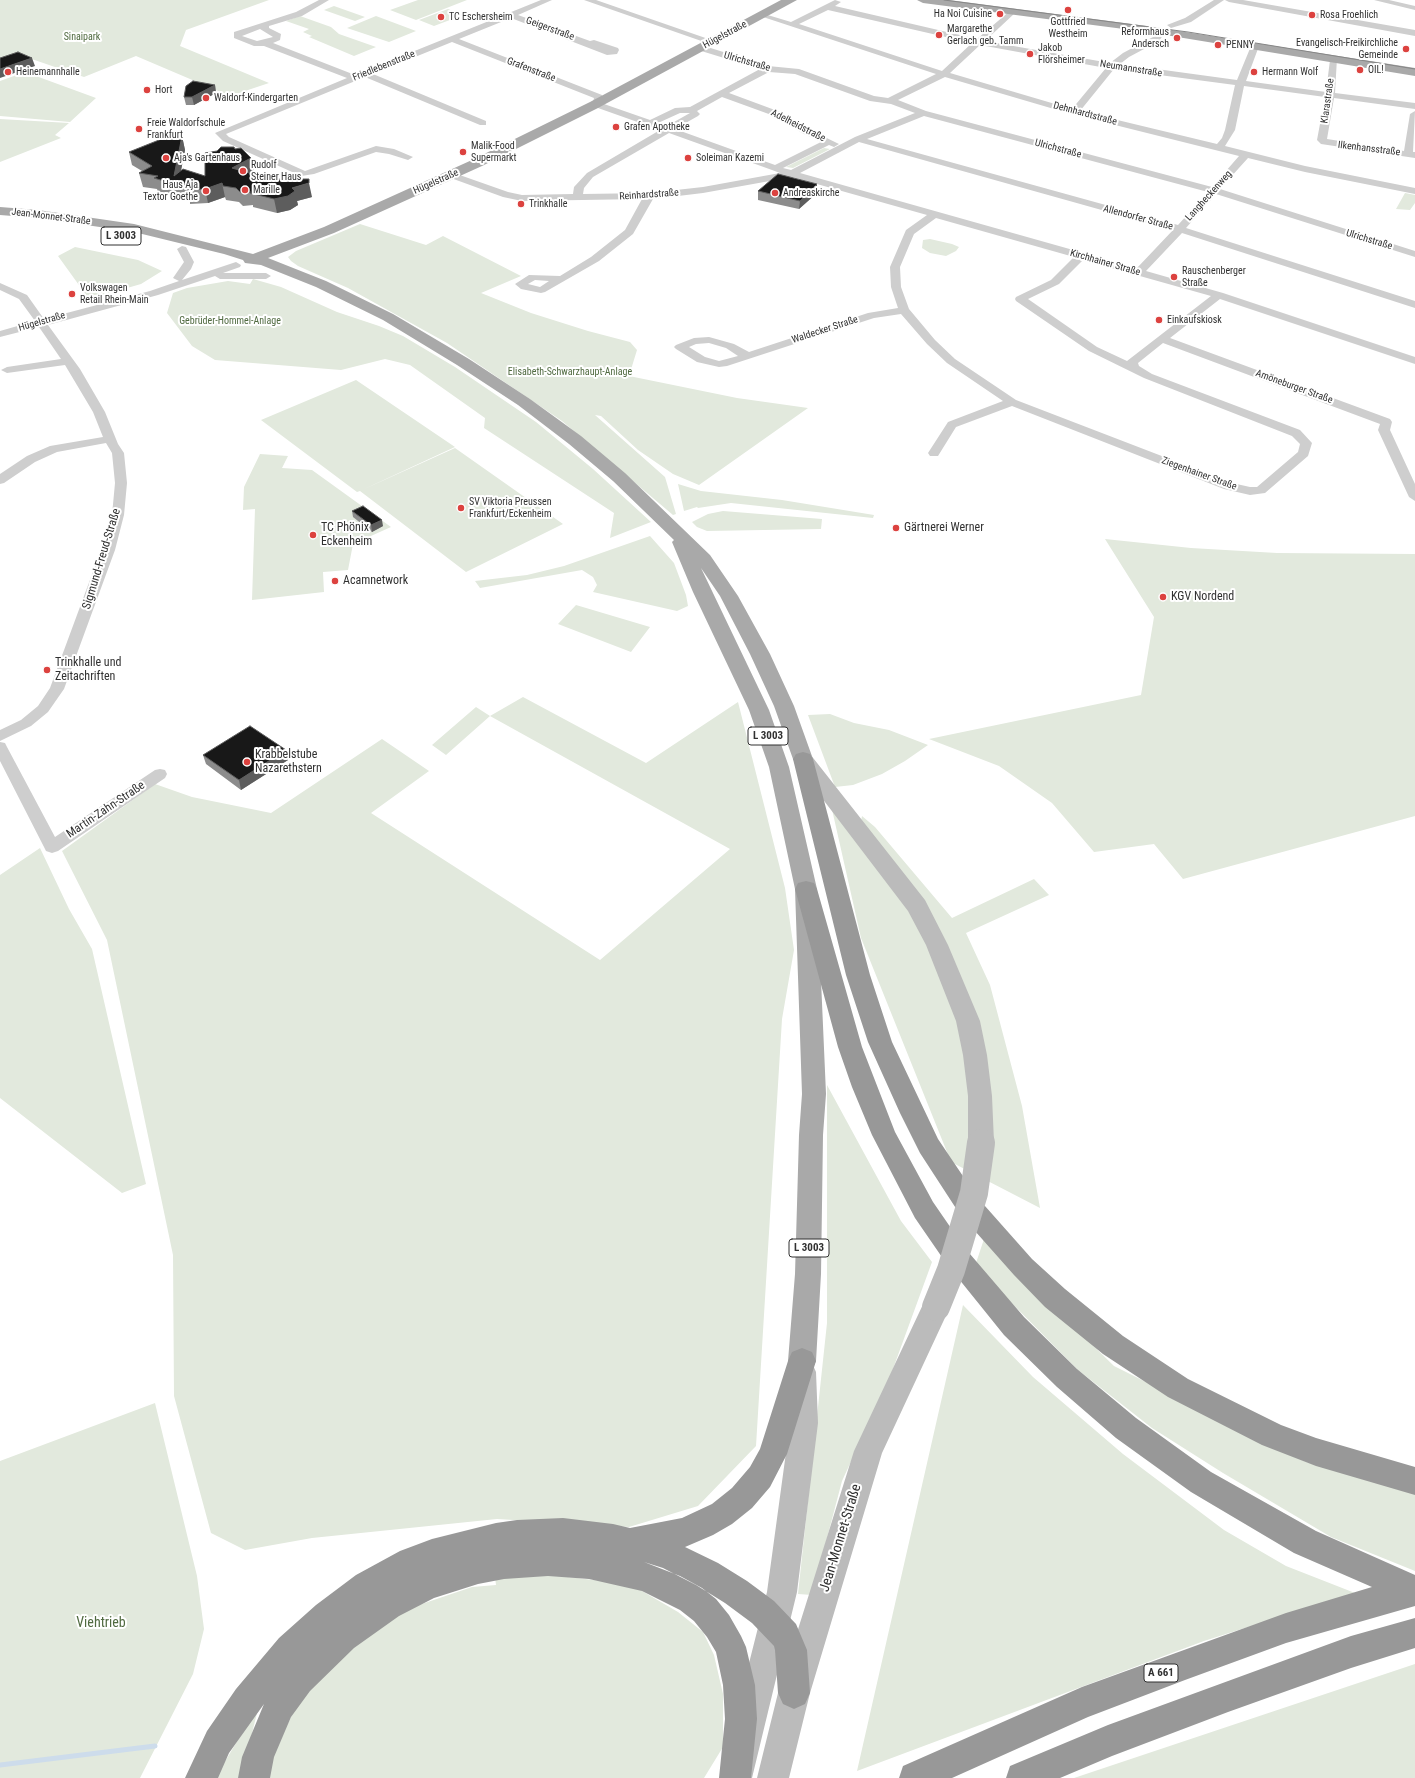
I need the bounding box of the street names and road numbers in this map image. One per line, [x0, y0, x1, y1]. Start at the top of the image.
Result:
street label: Geigerstraße [524, 15, 576, 43]
street label: Hügelstraße [701, 18, 749, 52]
street label: Friedlebenstraße [351, 48, 417, 84]
street label: Ulrichstraße [722, 50, 772, 74]
street label: Grafenstraße [505, 55, 557, 85]
street label: Neumannstraße [1099, 58, 1163, 80]
street label: Klarastraße [1319, 78, 1337, 124]
street label: Dehnhardtstraße [1052, 100, 1118, 128]
street label: Adelheidstraße [769, 107, 827, 145]
street label: Ulrichstraße [1033, 137, 1083, 161]
street label: Ilkenhansstraße [1337, 139, 1401, 159]
street label: Hügelstraße [412, 167, 460, 197]
street label: Langheckenweg [1183, 168, 1235, 224]
street label: Reinhardstraße [619, 187, 679, 203]
street label: Allendorfer Straße [1102, 203, 1174, 233]
street label: Jean-Monnet-Straße [11, 206, 91, 228]
road number: L 3003 [101, 227, 141, 245]
street label: Ulrichstraße [1344, 227, 1394, 253]
street label: Kirchhainer Straße [1068, 247, 1142, 279]
street label: Hügelstraße [17, 310, 67, 334]
street label: Waldecker Straße [790, 314, 860, 346]
street label: Amöneburger Straße [1254, 367, 1334, 407]
street label: Ziegenhainer Straße [1160, 455, 1238, 493]
street label: Sigmund-Freud-Straße [80, 507, 124, 611]
road number: L 3003 [748, 727, 788, 745]
street label: Martin-Zahn-Straße [64, 779, 148, 841]
road number: L 3003 [789, 1239, 829, 1257]
street label: Jean-Monnet-Straße [817, 1482, 865, 1594]
road number: A 661 [1144, 1664, 1178, 1682]

